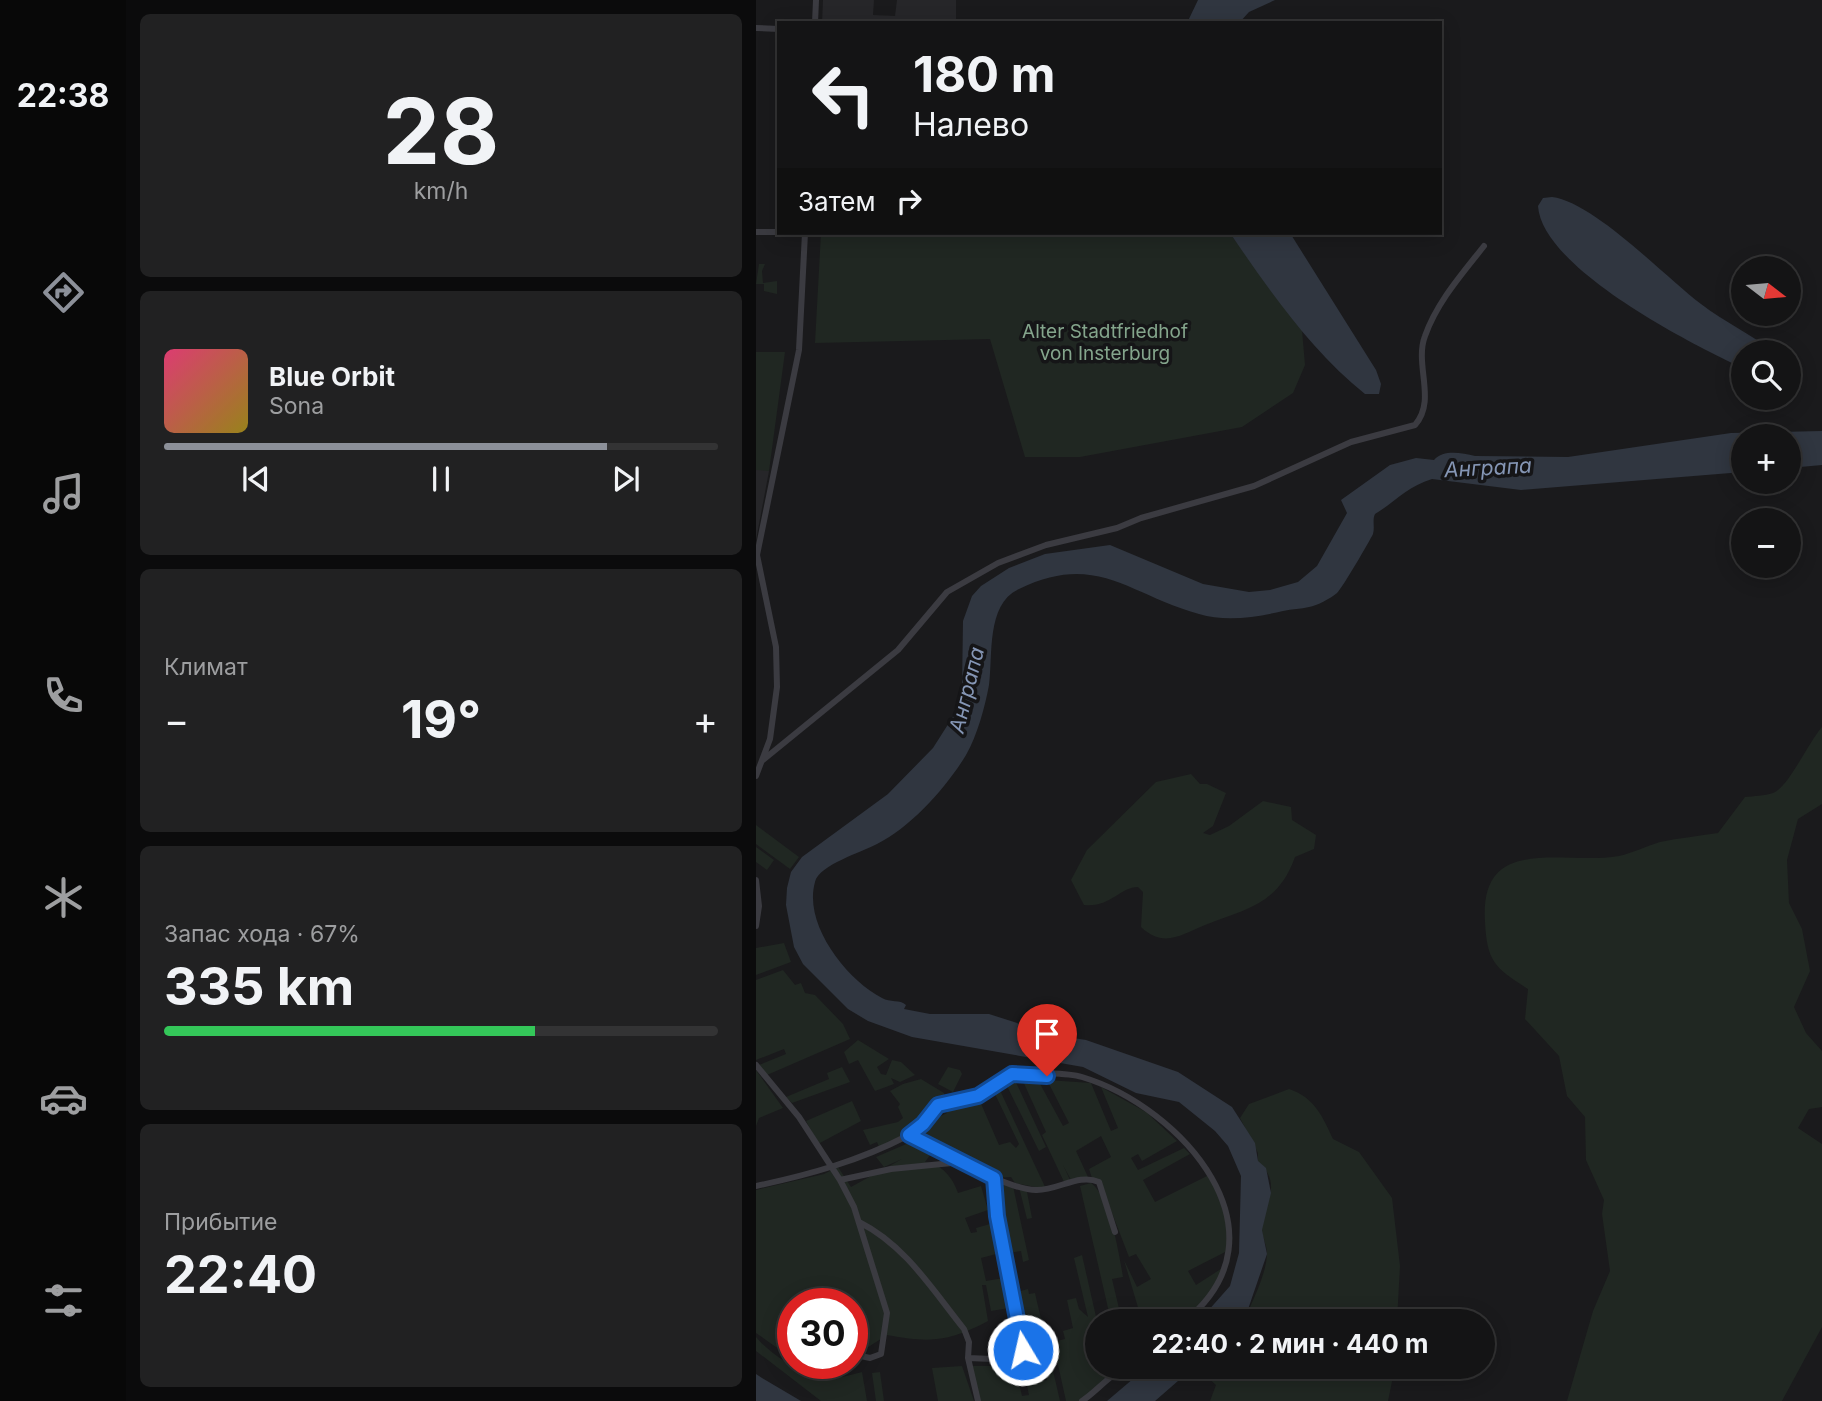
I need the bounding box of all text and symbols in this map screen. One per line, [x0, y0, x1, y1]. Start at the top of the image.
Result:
text: 180 m [913, 45, 1055, 104]
icon: left [798, 49, 889, 140]
text: 22:38 [17, 76, 109, 115]
text: 28 [383, 76, 499, 186]
text: Налево [913, 105, 1029, 144]
text: km/h [414, 177, 468, 205]
icon: right [890, 182, 928, 220]
text: Затем [798, 186, 876, 217]
north arrow [1731, 256, 1801, 326]
map controls [1731, 256, 1801, 578]
icon: directions [39, 268, 88, 317]
park label: Alter Stadtfriedhof von Insterburg [1022, 320, 1188, 365]
button: search [1731, 340, 1801, 410]
text: Blue Orbit [269, 361, 395, 392]
text: Sona [269, 392, 324, 420]
button: + [1731, 424, 1801, 494]
water label: Анграпа [1443, 453, 1532, 482]
icon: previous [237, 460, 275, 498]
icon: pause [422, 460, 460, 498]
icon: next [607, 460, 645, 498]
icon: music [39, 469, 88, 518]
button: − [1731, 508, 1801, 578]
water label: Анграпа [944, 644, 989, 736]
text: Климат [164, 653, 248, 681]
icon: phone [39, 671, 88, 720]
text: 19° [401, 688, 481, 751]
text: − [164, 697, 189, 743]
text: + [693, 697, 718, 743]
icon: climate [39, 873, 88, 922]
text: Запас хода · 67% [164, 920, 360, 948]
text: 335 km [164, 955, 354, 1018]
pin [1017, 1004, 1077, 1076]
icon: arrive [1028, 1015, 1066, 1053]
icon: car [39, 1074, 88, 1123]
text: Прибытие [164, 1208, 277, 1236]
text: 22:40 [164, 1243, 317, 1306]
icon: filters [39, 1276, 88, 1325]
speed limit sign: 30 [777, 1288, 868, 1379]
position arrow [986, 1313, 1060, 1387]
text: 22:40 · 2 мин · 440 m [1151, 1328, 1429, 1359]

